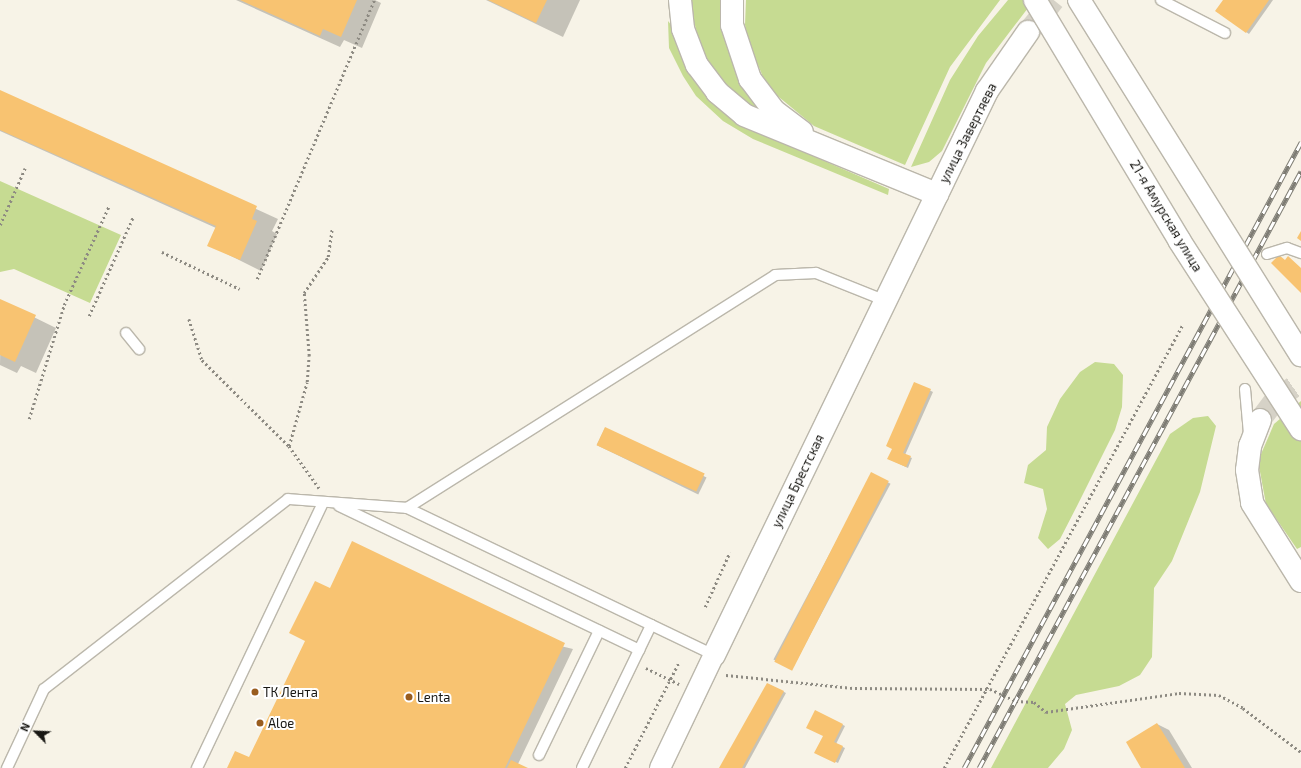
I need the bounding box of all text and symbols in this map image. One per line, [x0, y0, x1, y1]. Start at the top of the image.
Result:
street label: улица Завертяева [936, 80, 1000, 186]
street label: 21-я Амурская улица [1127, 157, 1205, 275]
street label: улица Брестская [769, 432, 827, 530]
place label: ТК Лента [263, 684, 318, 700]
marker: ТК Лента [250, 687, 260, 697]
place label: Lenta [417, 689, 450, 705]
marker: Lenta [404, 692, 414, 702]
north arrow [16, 712, 56, 752]
place label: Aloe [268, 715, 294, 731]
marker: Aloe [255, 718, 265, 728]
text: N [17, 721, 32, 733]

